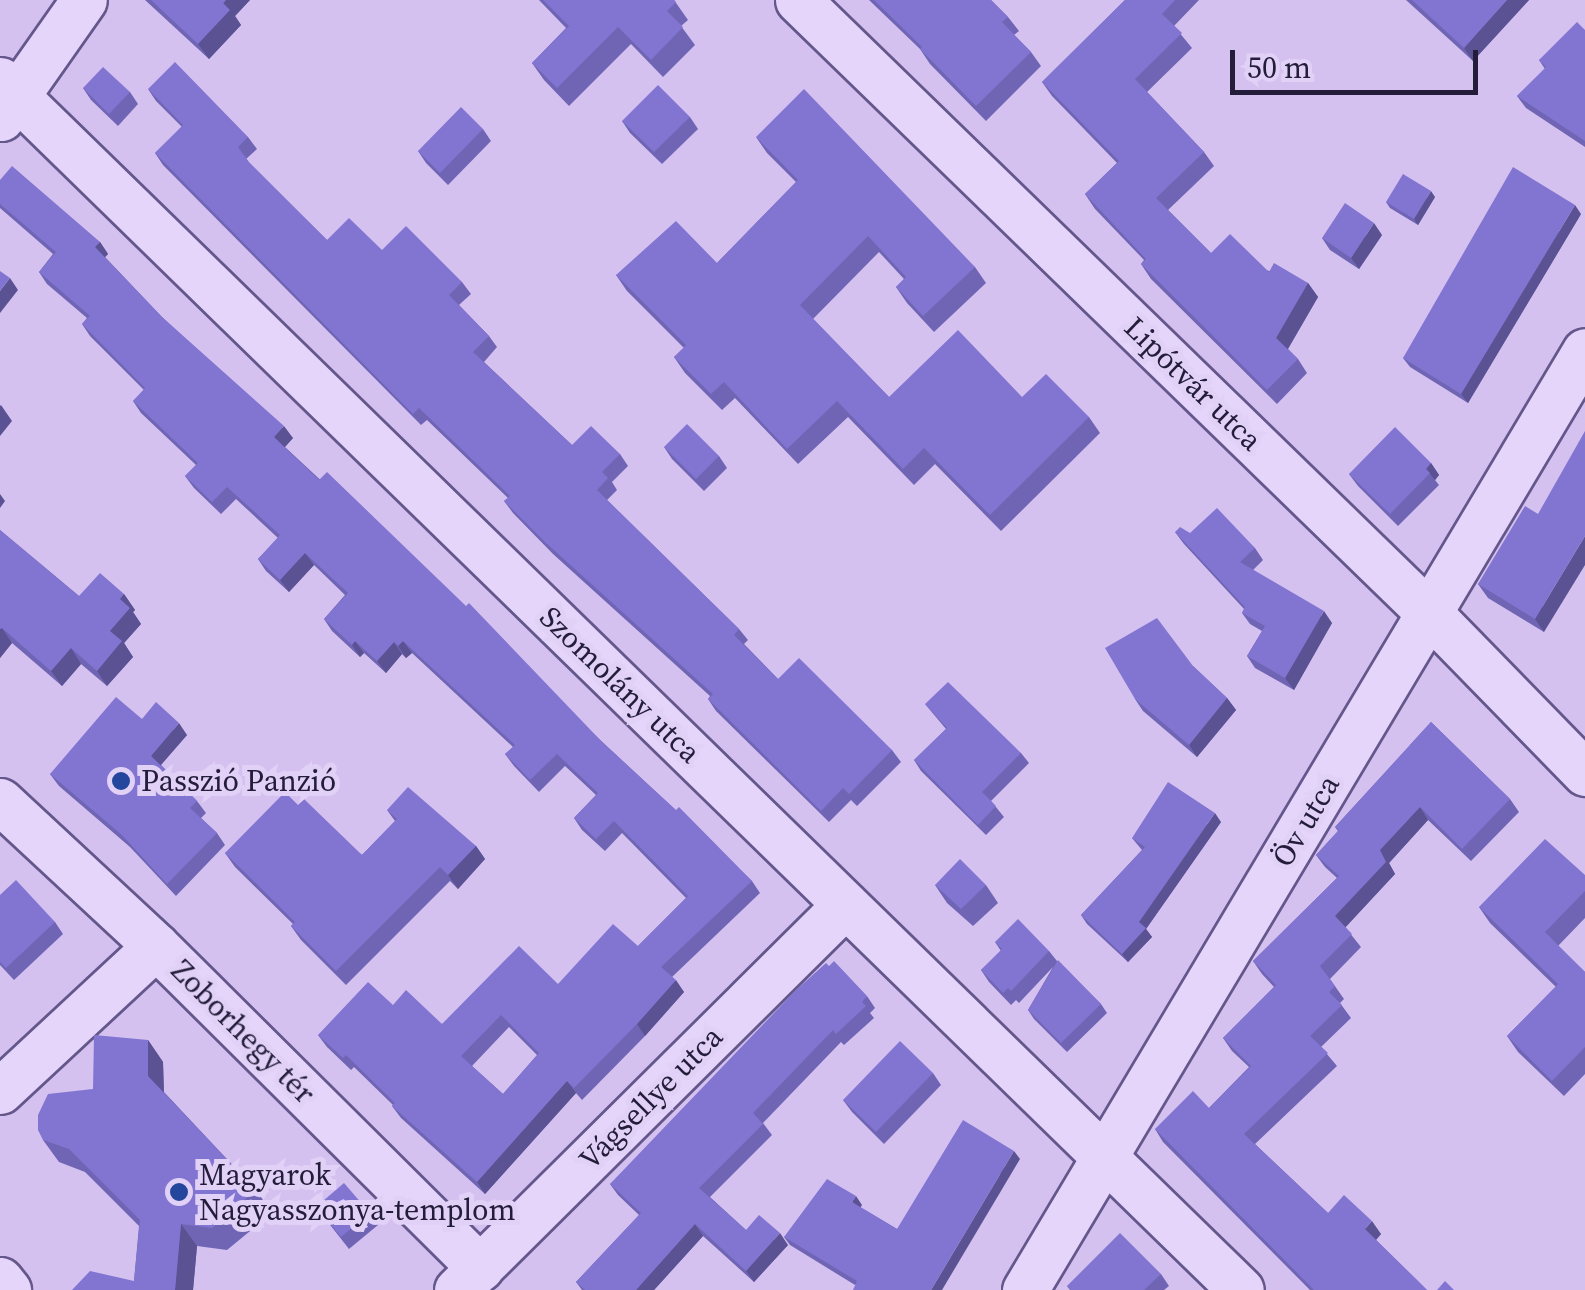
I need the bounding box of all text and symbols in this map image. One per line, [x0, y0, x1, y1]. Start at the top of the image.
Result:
scale bar [1235, 30, 1482, 92]
text: 50 m [1247, 47, 1311, 88]
street label: Lipótvár utca [1117, 310, 1269, 458]
street label: Szomolány utca [532, 599, 708, 771]
place label: Passzió Panzió [141, 763, 336, 799]
street label: Öv utca [1265, 769, 1347, 873]
marker: Passzió Panzió [110, 770, 132, 792]
street label: Zoborhegy tér [164, 953, 322, 1111]
street label: Vágsellye utca [572, 1019, 730, 1177]
place label: Magyarok Nagyasszonya-templom [199, 1157, 516, 1228]
marker: Magyarok Nagyasszonya-templom [168, 1181, 190, 1203]

